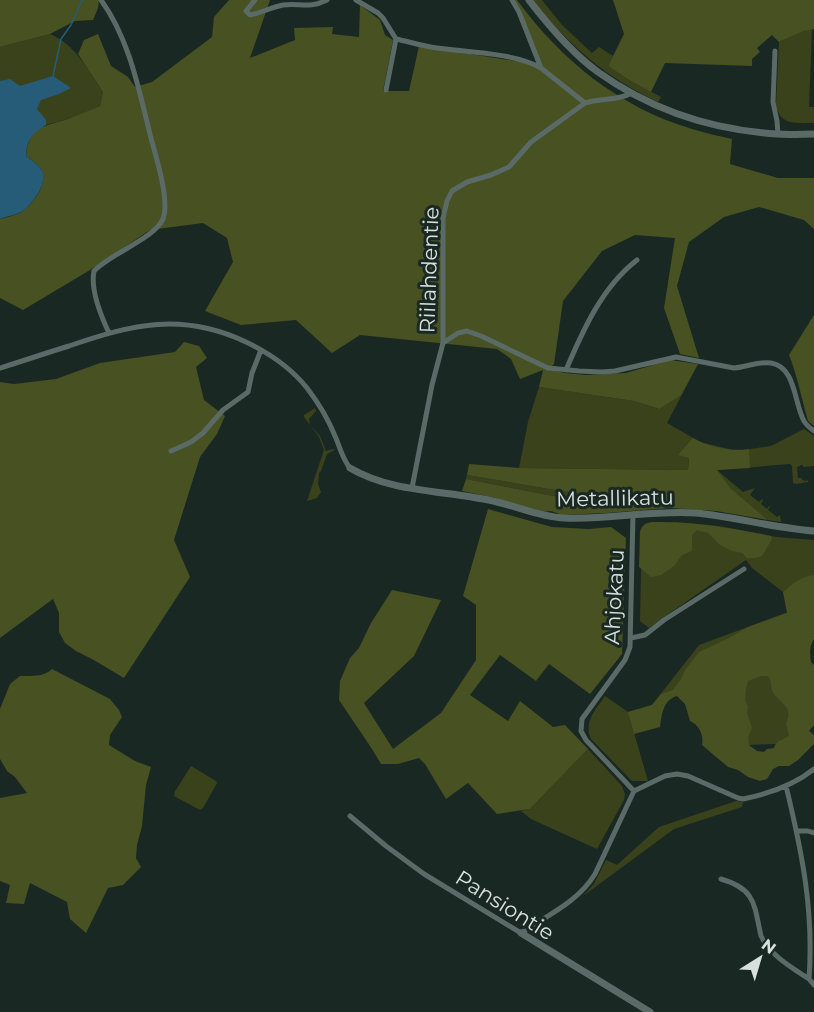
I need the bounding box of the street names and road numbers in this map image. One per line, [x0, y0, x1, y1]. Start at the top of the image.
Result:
street label: Riilahdentie [414, 206, 444, 334]
street label: Metallikatu [556, 484, 674, 512]
street label: Ahjokatu [599, 549, 629, 645]
street label: Pansiontie [451, 865, 559, 945]

